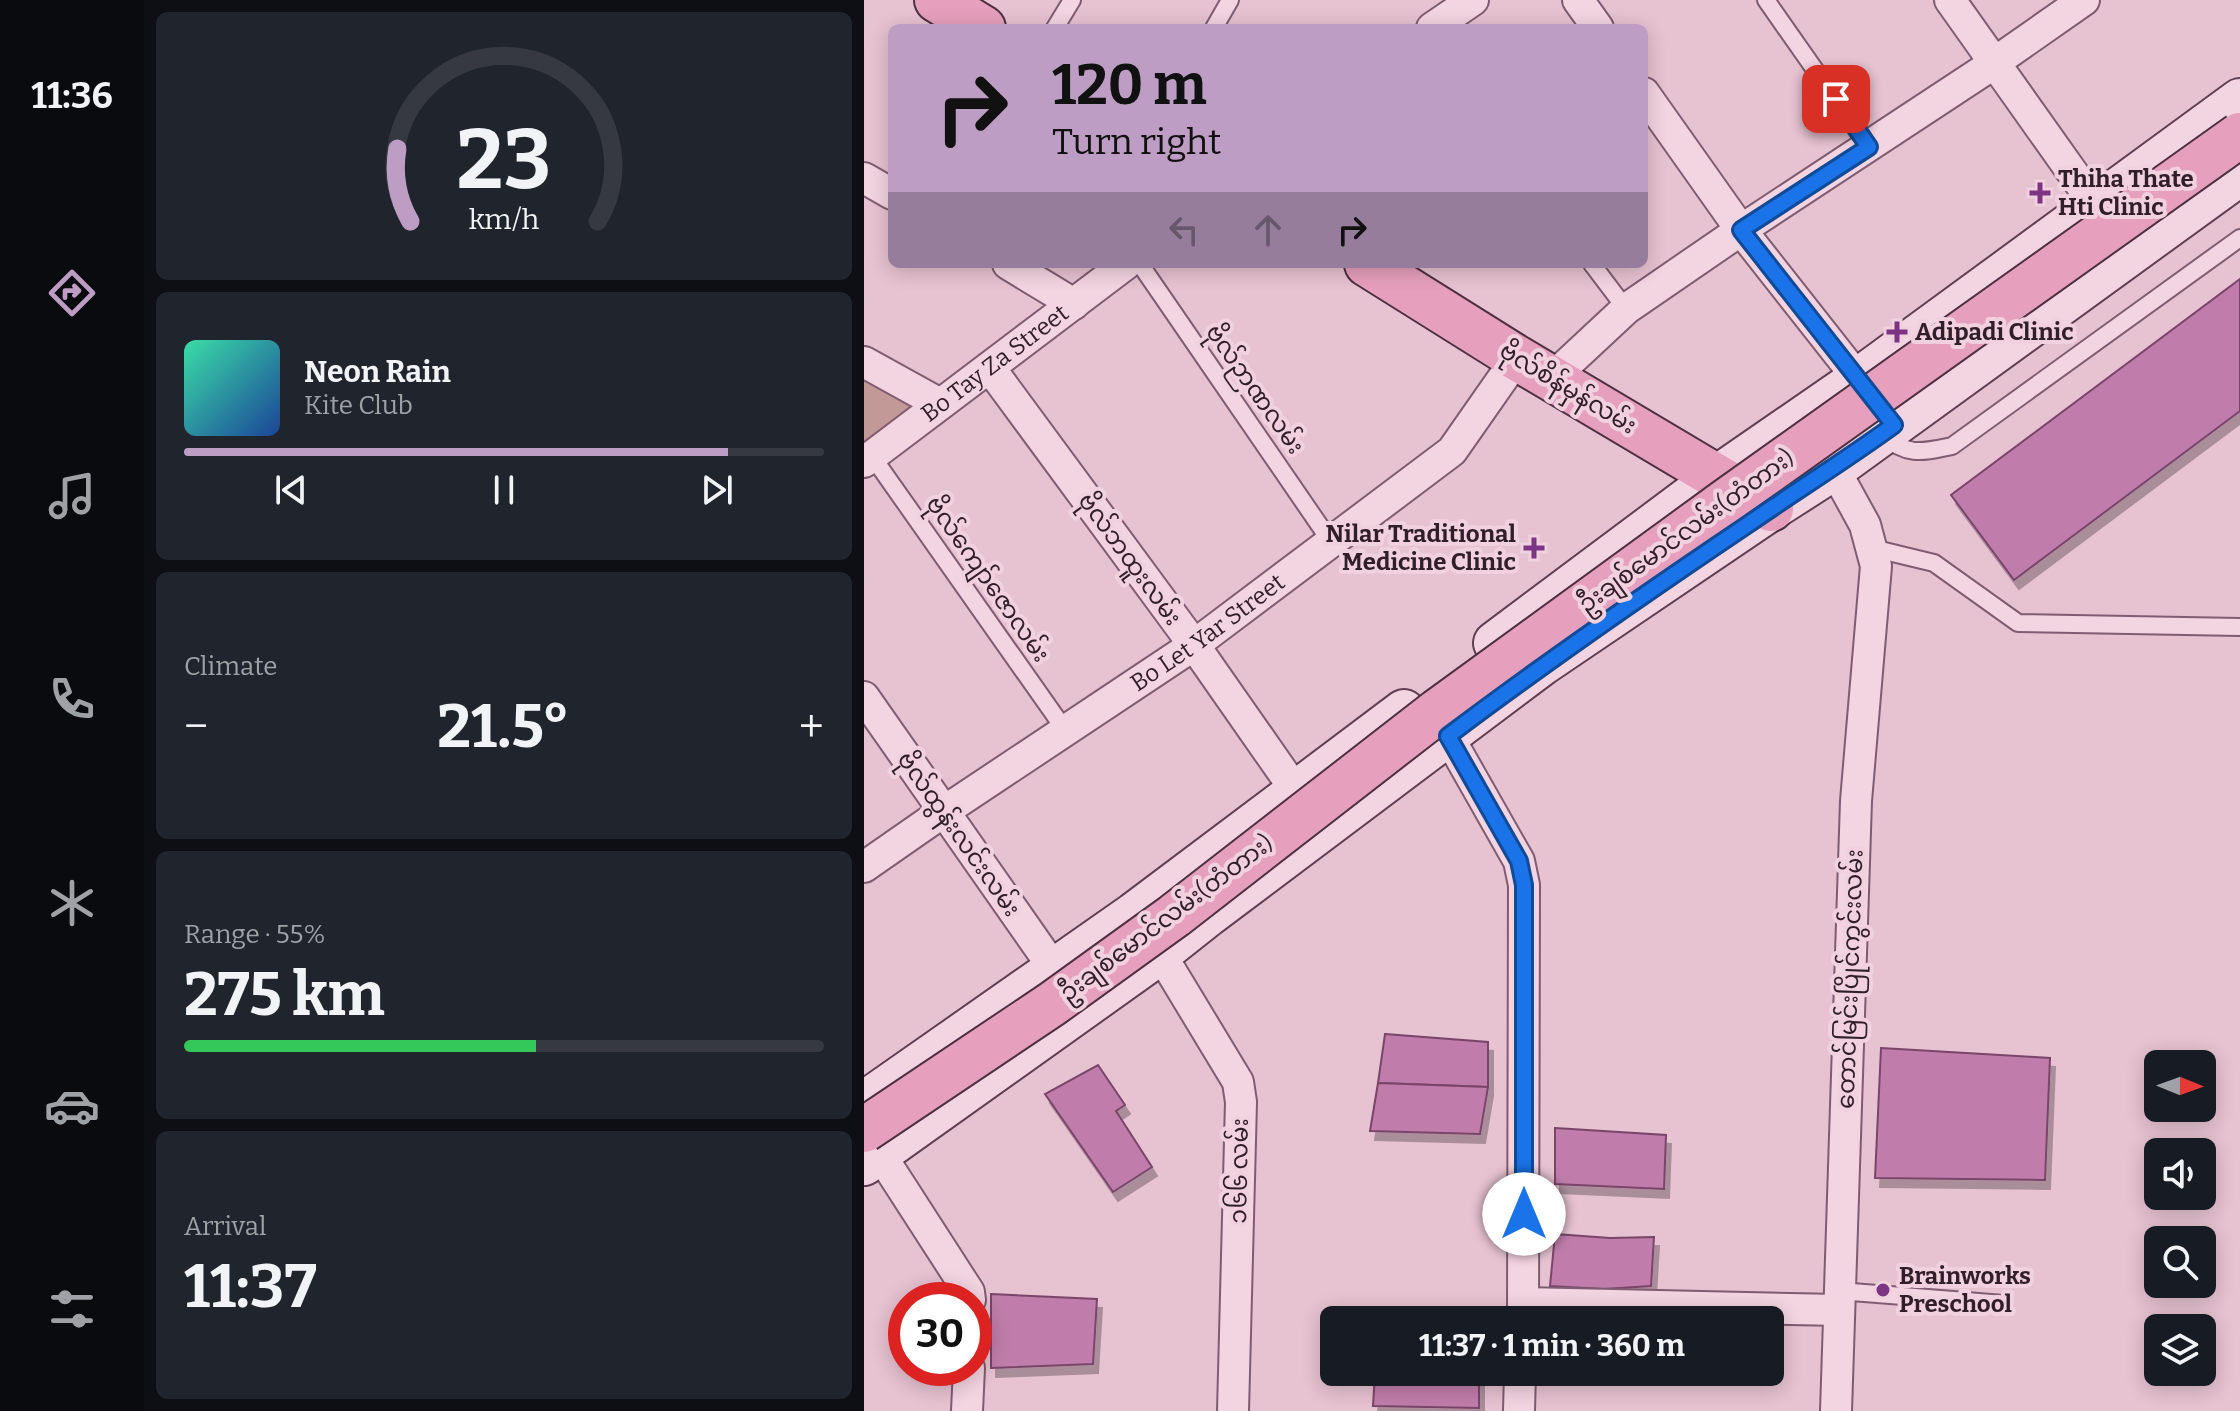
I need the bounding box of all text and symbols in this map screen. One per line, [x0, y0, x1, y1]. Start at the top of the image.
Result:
text: 120 m [1052, 52, 1207, 119]
icon: right [920, 56, 1024, 160]
pin [1802, 65, 1870, 133]
text: 11:36 [31, 74, 113, 118]
icon: arrive [1814, 77, 1858, 121]
text: 23 [457, 109, 551, 209]
text: Turn right [1052, 120, 1221, 164]
place label: Thiha Thate Hti Clinic [2058, 165, 2194, 221]
marker: Thiha Thate Hti Clinic [2029, 182, 2051, 204]
text: km/h [469, 202, 540, 237]
icon: left [1162, 208, 1206, 252]
icon: ahead [1246, 208, 1290, 252]
icon: right [1330, 208, 1374, 252]
icon: directions [44, 265, 100, 321]
street label: Bo Tay Za Street [916, 298, 1074, 428]
street label: ဗိုလ်ဉာဏလမ်း [1196, 318, 1312, 462]
place label: Adipadi Clinic [1915, 318, 2074, 346]
marker: Adipadi Clinic [1886, 321, 1908, 343]
street label: ဗိုလ်စိန်မှန်လမ်း [1492, 334, 1642, 444]
text: Neon Rain [304, 354, 451, 390]
text: Kite Club [304, 390, 413, 421]
street label: ဦးချစ်မောင်လမ်း(တံတား) [1571, 442, 1802, 623]
icon: music [44, 468, 100, 524]
icon: previous [269, 468, 313, 512]
icon: pause [482, 468, 526, 512]
icon: next [695, 468, 739, 512]
street label: ဗိုလ်ဘထူးလမ်း [1068, 486, 1189, 634]
street label: ဗိုလ်ကျော်ဇောလမ်း [916, 490, 1057, 670]
place label: Nilar Traditional Medicine Clinic [1326, 520, 1517, 576]
marker: Nilar Traditional Medicine Clinic [1523, 537, 1545, 559]
street label: Bo Let Yar Street [1125, 568, 1290, 697]
text: Climate [184, 651, 278, 682]
icon: phone [44, 671, 100, 727]
text: 21.5° [437, 691, 570, 763]
text: − [184, 700, 208, 753]
text: + [799, 700, 824, 753]
street label: ဗိုလ်ထွန်းလင်းလမ်း [888, 745, 1028, 925]
street label: ဦးချစ်မောင်လမ်း(တံတား) [1053, 827, 1281, 1011]
street label: တောင်မြင်းပြိုင်ကွင်းလမ်း [1829, 849, 1874, 1110]
icon: climate [44, 875, 100, 931]
text: Range · 55% [184, 919, 325, 950]
text: 275 km [184, 959, 385, 1031]
north arrow [2144, 1050, 2216, 1122]
map controls [2144, 1050, 2216, 1386]
icon: car [44, 1078, 100, 1134]
street label: ၁၆၆ လမ်း [1222, 1118, 1254, 1224]
button: sound [2144, 1138, 2216, 1210]
position arrow [1482, 1172, 1566, 1256]
text: Arrival [184, 1211, 266, 1242]
button: search [2144, 1226, 2216, 1298]
text: 11:37 [184, 1251, 317, 1323]
place label: Brainworks Preschool [1899, 1262, 2031, 1318]
icon: filters [44, 1281, 100, 1337]
marker: Brainworks Preschool [1874, 1281, 1892, 1299]
speed limit sign: 30 [888, 1282, 992, 1386]
button: layers [2144, 1314, 2216, 1386]
text: 11:37 · 1 min · 360 m [1419, 1328, 1685, 1364]

